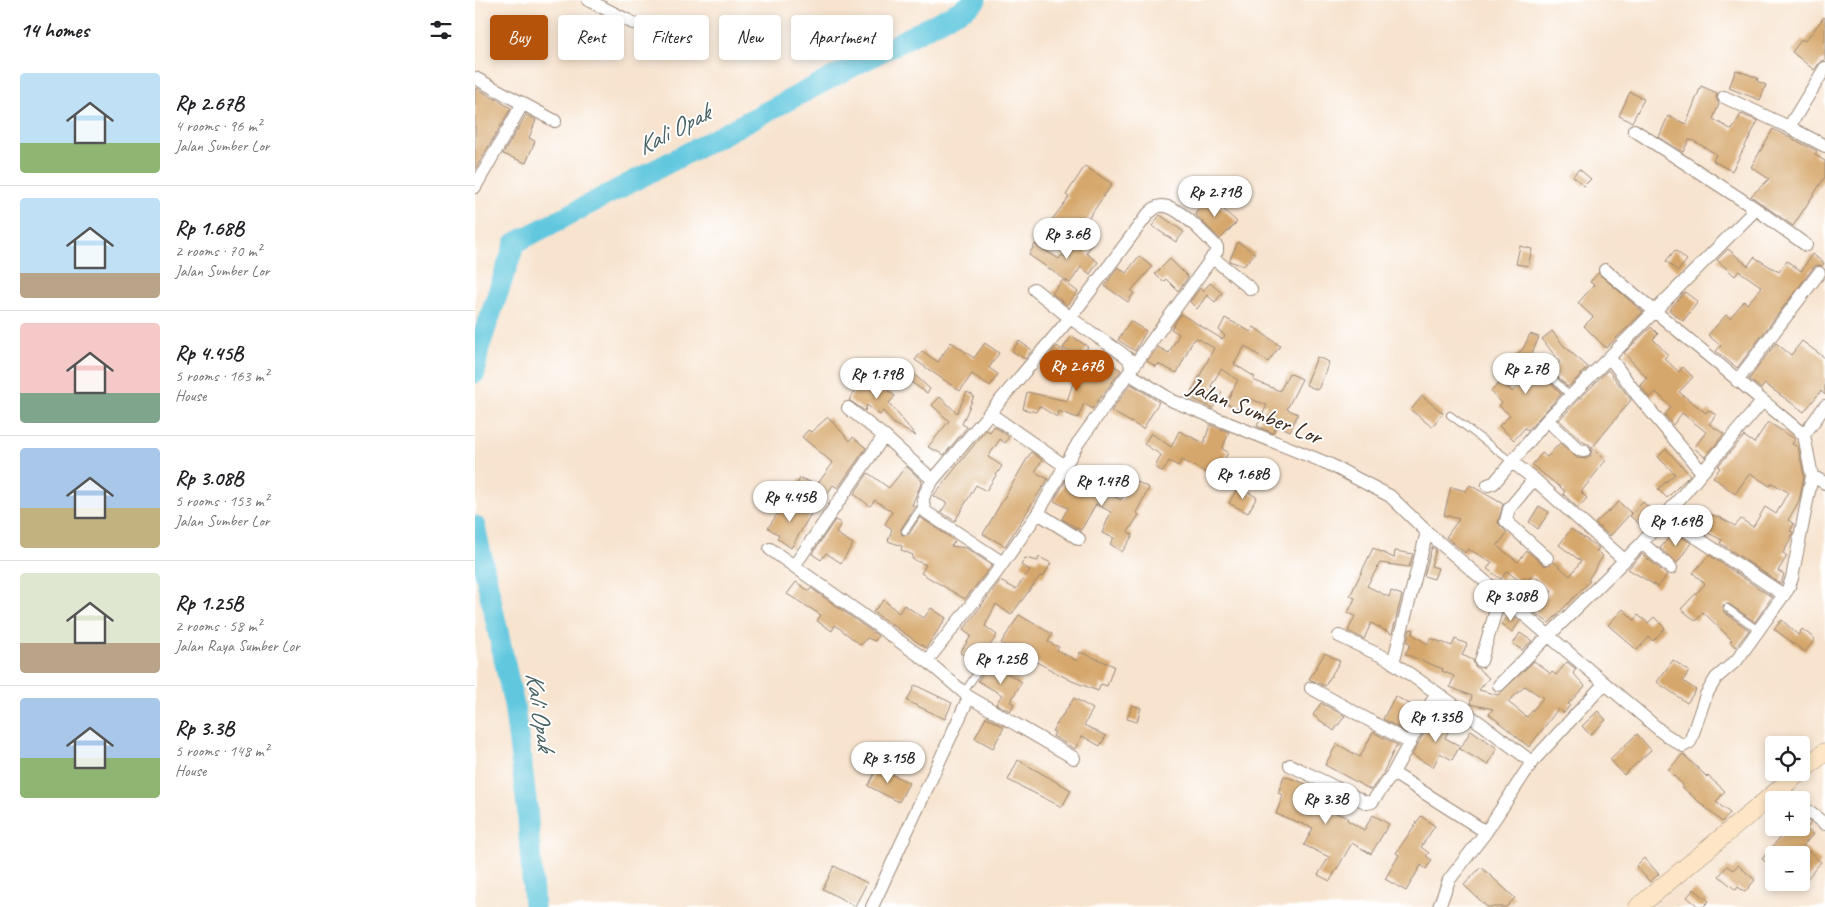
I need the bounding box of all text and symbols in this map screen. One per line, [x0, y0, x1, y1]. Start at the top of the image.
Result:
chip: Buy [490, 15, 548, 60]
chip: Rent [558, 15, 624, 60]
chip: Filters [634, 15, 709, 60]
chip: New [719, 15, 781, 60]
chip: Apartment [791, 15, 893, 60]
icon: filters [427, 16, 455, 44]
text: 14 homes [20, 17, 89, 43]
text: Rp 2.67B [175, 90, 244, 116]
icon: home [60, 93, 120, 153]
water label: Kali Opak [631, 95, 720, 162]
text: 4 rooms · 96 m² [175, 116, 261, 136]
text: Jalan Sumber Lor [175, 136, 270, 156]
pin: Rp 2.71B [1163, 176, 1267, 218]
text: Rp 2.71B [1189, 182, 1241, 202]
text: Rp 1.68B [175, 215, 244, 241]
icon: home [60, 218, 120, 278]
pin: Rp 3.6B [1021, 218, 1113, 260]
text: Rp 3.6B [1044, 224, 1090, 244]
text: 2 rooms · 70 m² [175, 241, 261, 261]
text: Jalan Sumber Lor [175, 261, 270, 281]
text: Rp 4.45B [175, 340, 243, 366]
icon: home [60, 343, 120, 403]
pin: Rp 2.67B [1025, 350, 1129, 392]
pin: Rp 2.7B [1480, 352, 1572, 395]
text: Rp 2.67B [1051, 356, 1103, 376]
pin: Rp 1.79B [825, 358, 929, 400]
text: Rp 2.7B [1504, 359, 1548, 379]
text: Rp 1.79B [851, 364, 903, 384]
text: 5 rooms · 163 m² [175, 366, 269, 386]
street label: Jalan Sumber Lor [1183, 370, 1329, 452]
text: House [175, 386, 206, 406]
pin: Rp 1.68B [1191, 458, 1295, 500]
pin: Rp 1.47B [1050, 464, 1154, 507]
text: Rp 1.68B [1217, 464, 1269, 484]
text: Rp 3.08B [175, 465, 243, 491]
icon: home [60, 468, 120, 528]
text: Rp 1.47B [1076, 471, 1128, 491]
pin: Rp 4.45B [738, 480, 842, 523]
text: Rp 4.45B [764, 487, 816, 507]
text: 5 rooms · 153 m² [175, 491, 269, 511]
pin: Rp 1.69B [1624, 504, 1728, 547]
text: Jalan Sumber Lor [175, 511, 270, 531]
text: Rp 1.69B [1650, 511, 1702, 531]
pin: Rp 3.08B [1459, 580, 1563, 622]
text: Rp 3.08B [1485, 586, 1537, 606]
text: Rp 1.25B [175, 590, 243, 616]
icon: home [60, 593, 120, 653]
text: 2 rooms · 58 m² [175, 616, 261, 636]
text: Jalan Raya Sumber Lor [175, 636, 300, 656]
pin: Rp 1.25B [949, 642, 1053, 685]
text: Rp 1.25B [975, 649, 1027, 669]
water label: Kali Opak [518, 670, 563, 757]
pin: Rp 1.35B [1384, 700, 1488, 743]
text: Rp 1.35B [1410, 707, 1462, 727]
text: Rp 3.3B [175, 715, 234, 741]
icon: home [60, 718, 120, 778]
map controls [1765, 736, 1810, 891]
button: locate [1765, 736, 1810, 781]
text: 5 rooms · 148 m² [175, 741, 269, 761]
pin: Rp 3.15B [836, 742, 940, 784]
text: Rp 3.15B [862, 748, 914, 768]
text: House [175, 761, 206, 781]
pin: Rp 3.3B [1280, 782, 1372, 825]
text: Rp 3.3B [1304, 789, 1348, 809]
button: + [1765, 791, 1810, 836]
button: − [1765, 846, 1810, 891]

